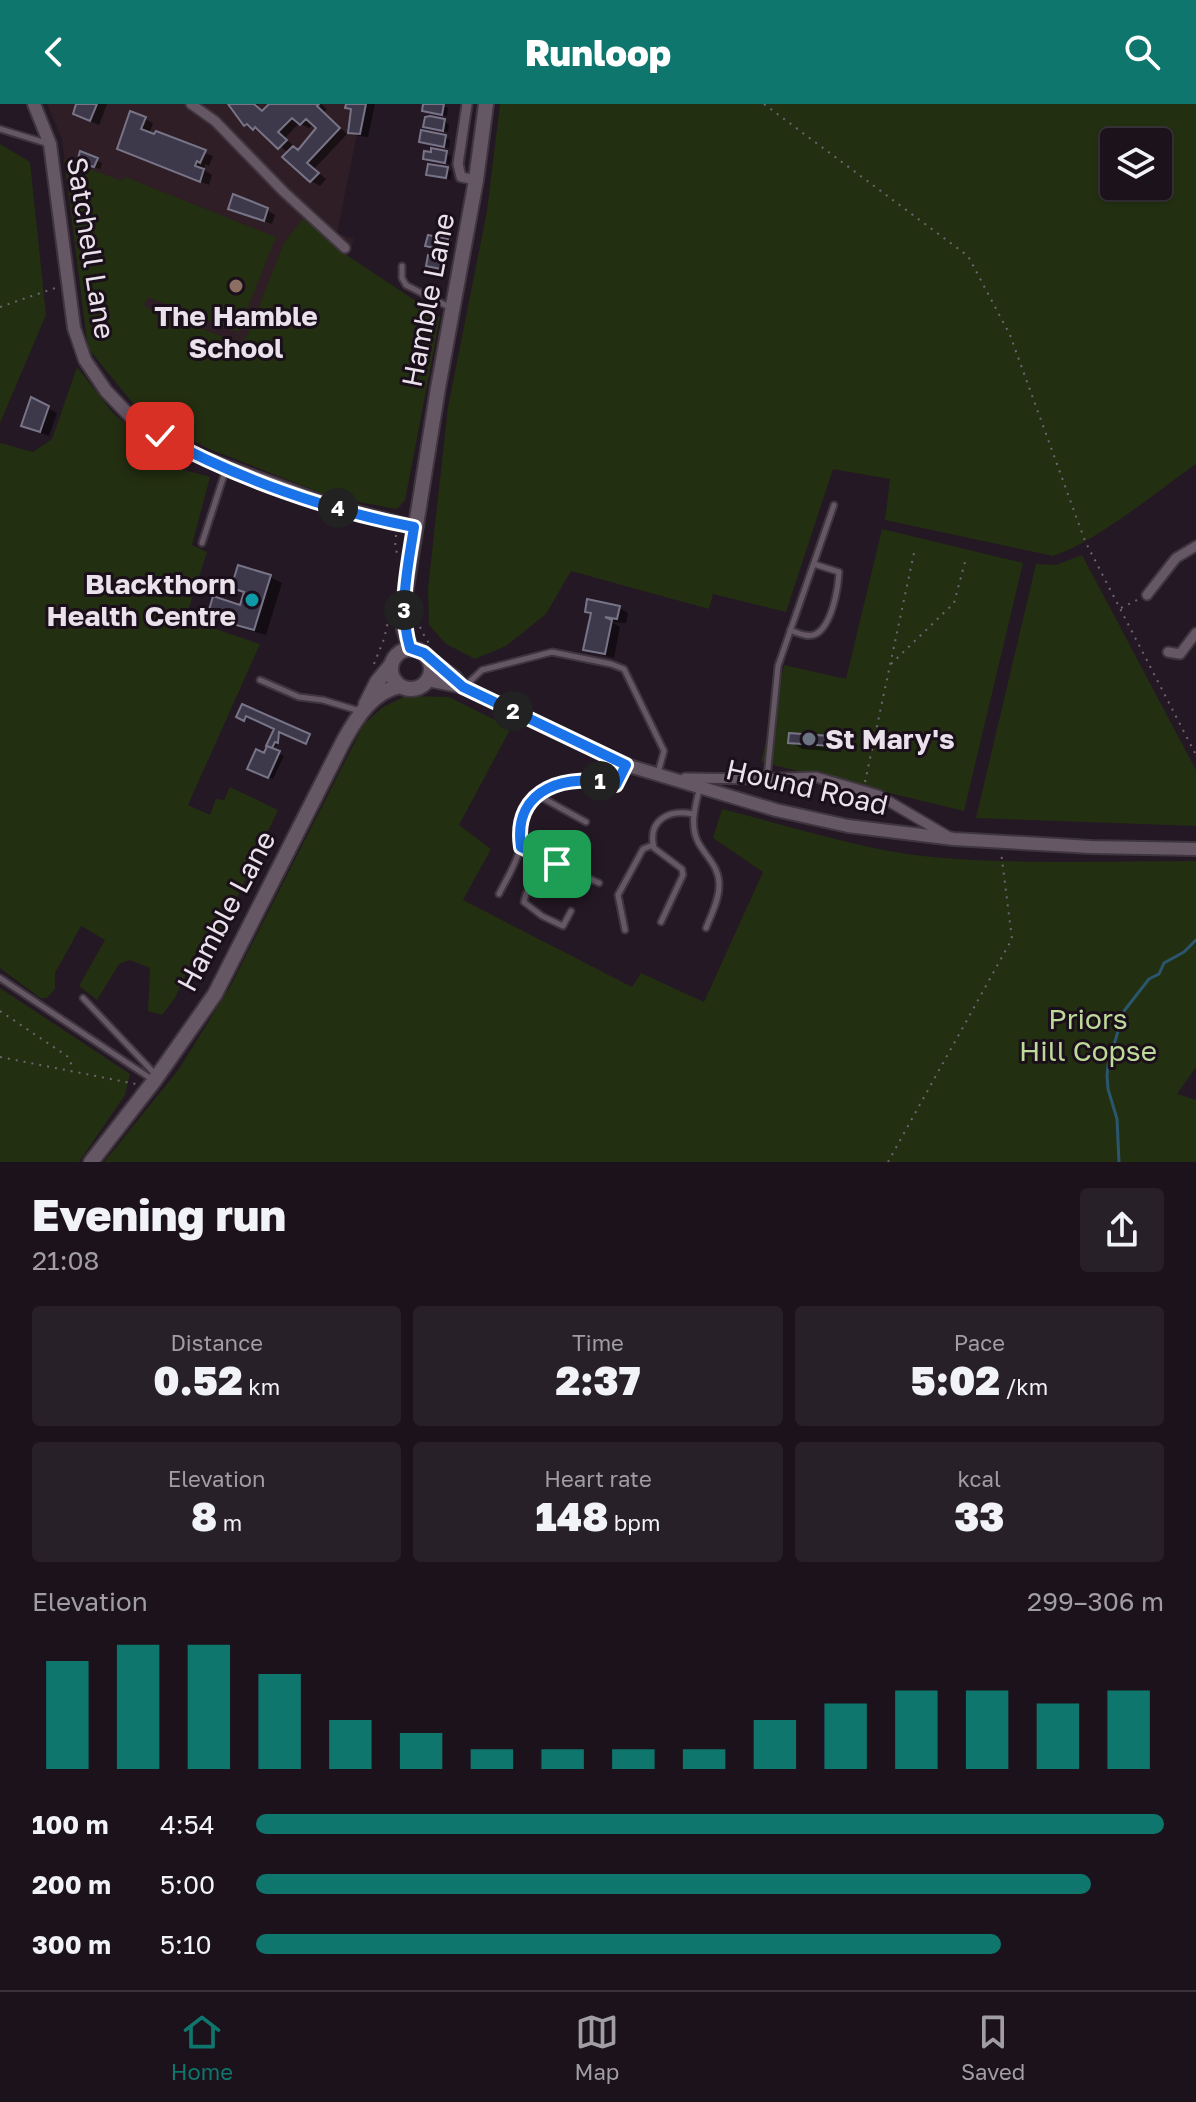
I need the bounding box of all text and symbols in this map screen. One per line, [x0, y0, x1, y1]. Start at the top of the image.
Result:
icon: back [32, 30, 76, 74]
icon: search [1120, 30, 1164, 74]
text: Runloop [525, 31, 671, 74]
map controls [1100, 128, 1172, 200]
button: layers [1100, 128, 1172, 200]
street label: Satchell Lane [61, 155, 122, 341]
street label: Hamble Lane [394, 210, 461, 390]
marker: The Hamble School [227, 277, 245, 295]
place label: The Hamble School [154, 299, 318, 364]
pin [126, 402, 194, 470]
icon: check [138, 414, 182, 458]
pin: 4 [318, 488, 358, 528]
text: 4 [331, 494, 345, 521]
place label: Blackthorn Health Centre [46, 567, 236, 632]
pin: 3 [384, 590, 424, 630]
marker: Blackthorn Health Centre [243, 591, 261, 609]
text: 3 [397, 596, 411, 623]
pin: 2 [493, 691, 533, 731]
text: 2 [506, 697, 520, 724]
place label: St Mary's [825, 722, 955, 755]
marker: St Mary's [800, 730, 818, 748]
street label: Hound Road [723, 752, 891, 821]
pin: 1 [580, 761, 620, 801]
text: 1 [594, 767, 606, 794]
street label: Hamble Lane [170, 825, 282, 996]
pin [523, 830, 591, 898]
icon: arrive [535, 842, 579, 886]
park label: Priors Hill Copse [1019, 1002, 1157, 1067]
text: Evening run [32, 1188, 286, 1241]
button: share [1080, 1188, 1164, 1272]
text: 21:08 [32, 1245, 99, 1276]
text: Distance [170, 1329, 263, 1356]
text: Time [572, 1329, 624, 1356]
text: Pace [954, 1329, 1005, 1356]
text: 0.52 [153, 1356, 243, 1404]
text: 2:37 [555, 1356, 641, 1404]
text: 5:02 [911, 1356, 1000, 1404]
text: km [243, 1373, 280, 1400]
text: /km [1000, 1373, 1048, 1400]
text: Elevation [168, 1465, 266, 1492]
text: Heart rate [544, 1465, 652, 1492]
text: kcal [958, 1465, 1001, 1492]
text: 8 [191, 1492, 217, 1540]
text: 148 [536, 1492, 608, 1540]
text: 33 [954, 1492, 1005, 1540]
text: m [217, 1509, 242, 1536]
text: bpm [608, 1509, 660, 1536]
text: Elevation [32, 1586, 148, 1617]
text: 299–306 m [1027, 1586, 1164, 1617]
text: 100 m [32, 1809, 108, 1840]
text: 4:54 [160, 1809, 215, 1840]
text: 200 m [32, 1869, 111, 1900]
text: 5:00 [160, 1869, 215, 1900]
text: 300 m [32, 1929, 111, 1960]
text: 5:10 [160, 1929, 212, 1960]
tab: Home [171, 2010, 233, 2085]
tab: Map [575, 2010, 619, 2085]
tab: Saved [961, 2010, 1025, 2085]

